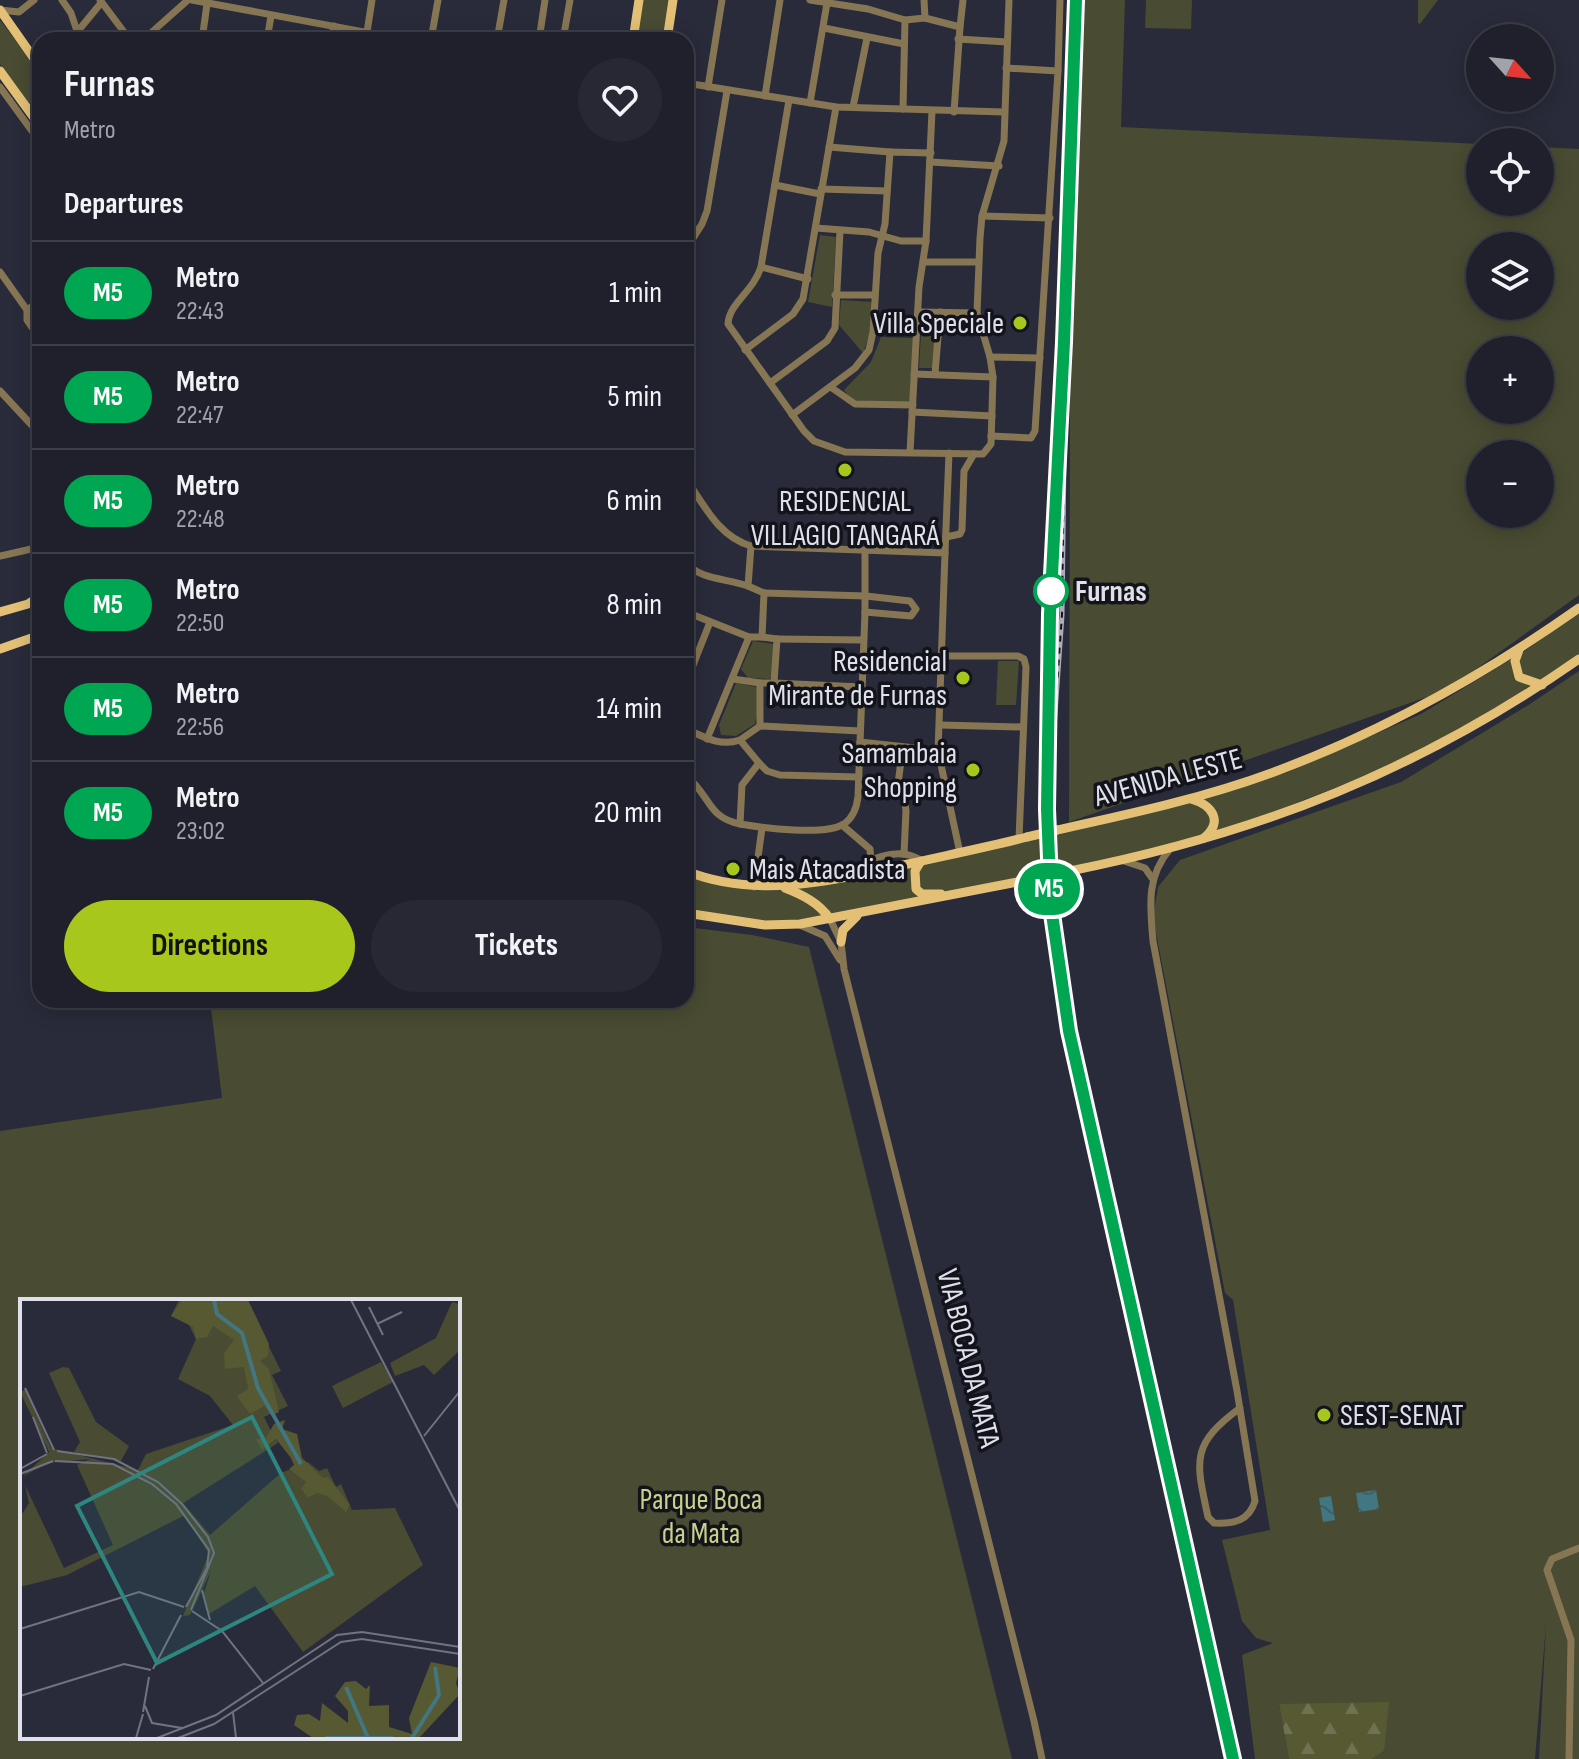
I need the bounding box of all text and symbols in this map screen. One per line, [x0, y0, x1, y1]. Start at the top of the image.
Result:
north arrow [1466, 24, 1554, 112]
map controls [1466, 24, 1554, 528]
button: heart [578, 58, 662, 142]
text: Furnas [64, 62, 155, 107]
text: Metro [64, 115, 116, 146]
button: locate [1466, 128, 1554, 216]
text: Departures [64, 186, 184, 222]
button: layers [1466, 232, 1554, 320]
text: Metro [176, 260, 240, 296]
text: 1 min [609, 275, 662, 311]
text: M5 [93, 276, 123, 309]
text: 22:43 [176, 296, 224, 327]
place label: Villa Speciale [873, 306, 1004, 342]
marker: Villa Speciale [1011, 314, 1029, 332]
button: + [1466, 336, 1554, 424]
text: Metro [176, 364, 240, 400]
text: 5 min [608, 379, 662, 415]
text: M5 [93, 380, 123, 413]
text: 22:47 [176, 400, 223, 431]
button: − [1466, 440, 1554, 528]
marker: RESIDENCIAL VILLAGIO TANGARÁ [836, 461, 854, 479]
text: Metro [176, 468, 240, 504]
text: 6 min [606, 483, 662, 519]
text: M5 [93, 484, 123, 517]
place label: RESIDENCIAL VILLAGIO TANGARÁ [751, 484, 940, 554]
text: 22:48 [176, 504, 225, 535]
text: Metro [176, 572, 240, 608]
marker: Furnas [1034, 574, 1068, 608]
place label: Furnas [1075, 574, 1147, 610]
text: 8 min [606, 587, 662, 623]
text: M5 [93, 588, 123, 621]
text: 22:50 [176, 608, 224, 639]
place label: Residencial Mirante de Furnas [768, 644, 947, 714]
marker: Residencial Mirante de Furnas [954, 669, 972, 687]
text: Metro [176, 676, 240, 712]
text: 14 min [597, 691, 662, 727]
text: M5 [93, 692, 123, 725]
text: 22:56 [176, 712, 224, 743]
place label: Samambaia Shopping [841, 736, 957, 806]
street label: AVENIDA LESTE [1089, 741, 1246, 815]
marker: Samambaia Shopping [964, 761, 982, 779]
text: Metro [176, 780, 240, 816]
text: 20 min [594, 795, 662, 831]
text: M5 [93, 796, 123, 829]
text: 23:02 [176, 816, 225, 847]
place label: Mais Atacadista [749, 852, 906, 888]
marker: Mais Atacadista [724, 860, 742, 878]
line badge: M5 [1013, 863, 1085, 915]
text: M5 [1034, 872, 1064, 905]
button: Directions [64, 900, 355, 992]
button: Tickets [371, 900, 662, 992]
street label: VIA BOCA DA MATA [928, 1265, 1008, 1451]
inset map [20, 1299, 460, 1739]
place label: SEST-SENAT [1340, 1398, 1464, 1434]
marker: SEST-SENAT [1315, 1406, 1333, 1424]
park label: Parque Boca da Mata [640, 1482, 762, 1552]

